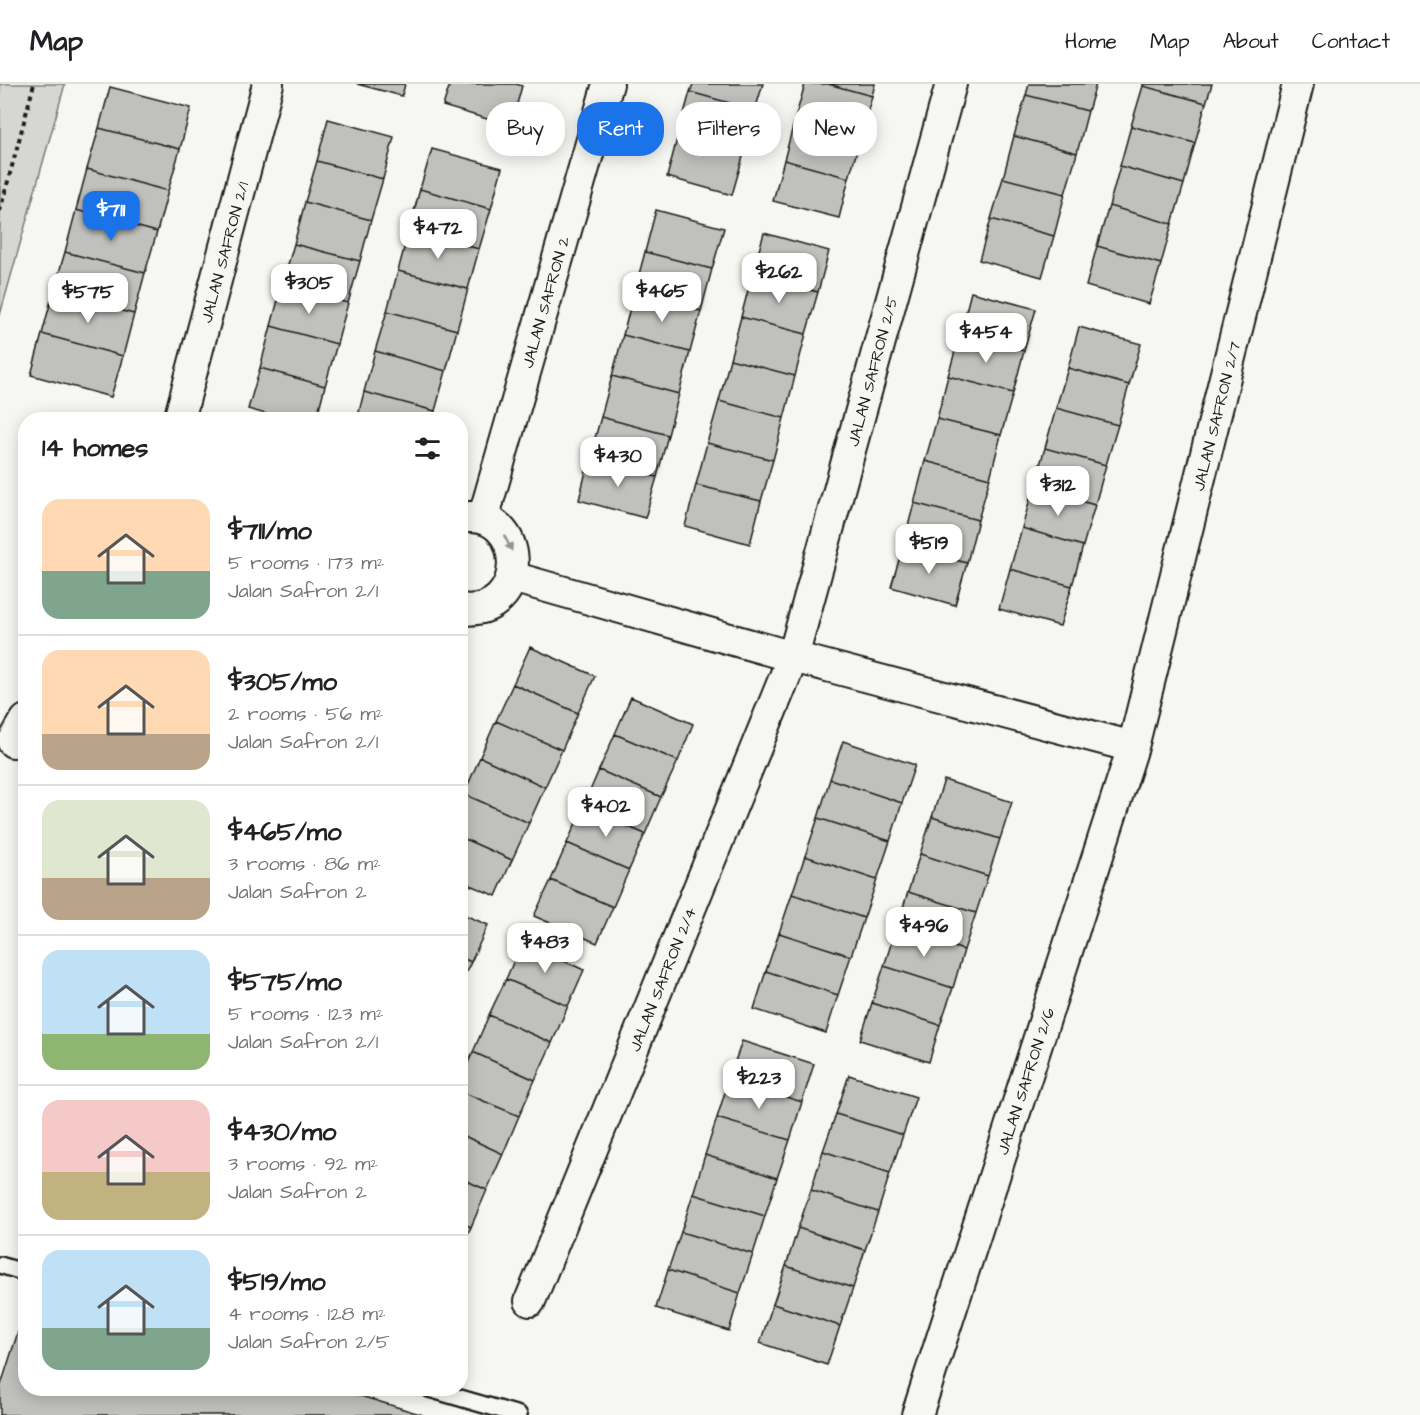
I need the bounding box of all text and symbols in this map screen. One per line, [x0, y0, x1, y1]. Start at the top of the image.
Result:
text: Map [30, 22, 83, 61]
text: Home [1065, 27, 1117, 56]
text: Map [1150, 27, 1190, 56]
text: About [1223, 27, 1279, 56]
text: Contact [1312, 27, 1390, 56]
chip: Buy [486, 102, 565, 156]
chip: Rent [577, 102, 664, 156]
chip: Filters [676, 102, 781, 156]
chip: New [793, 102, 877, 156]
street label: JALAN SAFRON 2/1 [196, 179, 254, 325]
pin: $711 [75, 191, 147, 242]
text: $711 [97, 196, 125, 224]
pin: $472 [402, 209, 474, 260]
text: $472 [414, 214, 462, 242]
street label: JALAN SAFRON 2 [517, 234, 575, 371]
pin: $262 [743, 253, 815, 304]
text: $262 [756, 258, 802, 286]
pin: $305 [273, 264, 345, 315]
text: $305 [285, 269, 333, 297]
pin: $465 [626, 272, 698, 323]
pin: $575 [52, 273, 124, 324]
text: $465 [636, 277, 688, 305]
text: $575 [62, 278, 114, 306]
street label: JALAN SAFRON 2/5 [842, 293, 904, 449]
pin: $454 [950, 313, 1022, 364]
text: $454 [960, 318, 1012, 346]
street label: JALAN SAFRON 2/7 [1188, 339, 1246, 493]
text: 14 homes [42, 430, 148, 466]
icon: filters [411, 432, 444, 465]
pin: $430 [582, 437, 654, 488]
text: $430 [594, 442, 642, 470]
pin: $312 [1022, 466, 1094, 517]
text: $312 [1040, 471, 1076, 499]
text: $711/mo [228, 513, 312, 549]
icon: home [90, 523, 162, 595]
pin: $519 [893, 524, 965, 575]
text: $519 [909, 529, 949, 557]
one-way arrow [503, 534, 513, 551]
text: 5 rooms · 173 m² [228, 549, 384, 577]
text: Jalan Safron 2/1 [228, 577, 378, 605]
text: $305/mo [228, 664, 337, 700]
icon: home [90, 674, 162, 746]
text: 2 rooms · 56 m² [228, 700, 383, 728]
text: Jalan Safron 2/1 [228, 728, 378, 756]
pin: $402 [570, 787, 642, 838]
text: $402 [582, 792, 630, 820]
text: $465/mo [228, 814, 342, 850]
icon: home [90, 824, 162, 896]
text: 3 rooms · 86 m² [228, 850, 381, 878]
text: Jalan Safron 2 [228, 878, 367, 906]
street label: JALAN SAFRON 2/4 [624, 904, 702, 1055]
pin: $496 [888, 907, 960, 958]
text: $496 [900, 912, 948, 940]
pin: $483 [509, 923, 581, 974]
text: $483 [521, 928, 569, 956]
text: $575/mo [228, 964, 342, 1000]
icon: home [90, 974, 162, 1046]
text: 5 rooms · 123 m² [228, 1000, 383, 1028]
street label: JALAN SAFRON 2/6 [992, 1005, 1060, 1158]
text: Jalan Safron 2/1 [228, 1028, 378, 1056]
pin: $223 [723, 1059, 795, 1110]
text: $223 [737, 1064, 781, 1092]
text: $430/mo [228, 1114, 337, 1150]
icon: home [90, 1124, 162, 1196]
text: 3 rooms · 92 m² [228, 1150, 378, 1178]
text: Jalan Safron 2 [228, 1178, 367, 1206]
text: $519/mo [228, 1264, 326, 1300]
icon: home [90, 1274, 162, 1346]
text: 4 rooms · 128 m² [228, 1300, 386, 1328]
text: Jalan Safron 2/5 [228, 1328, 390, 1356]

